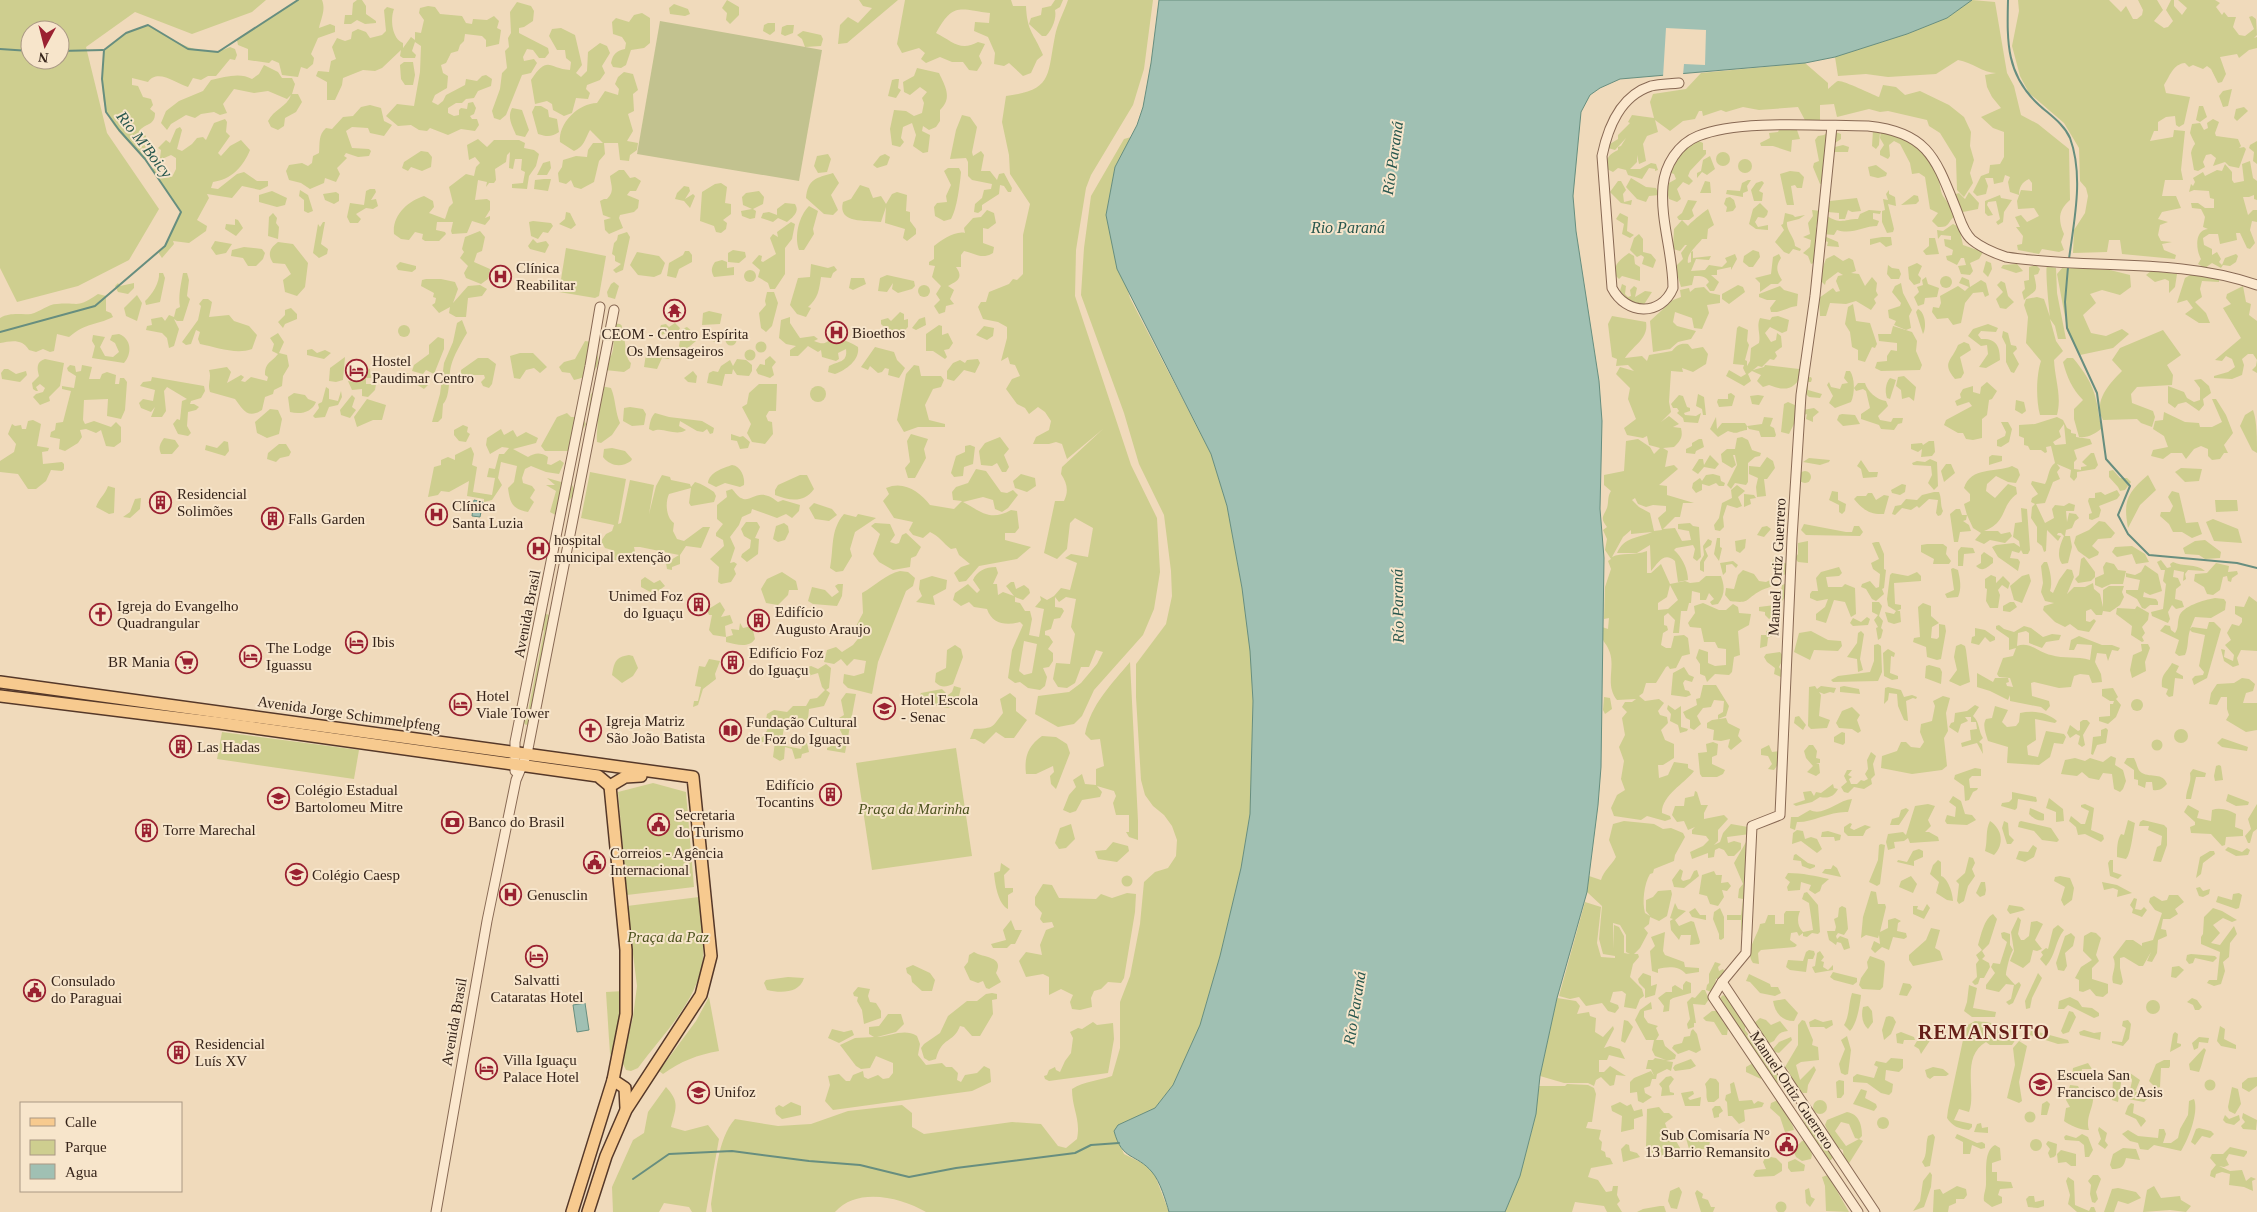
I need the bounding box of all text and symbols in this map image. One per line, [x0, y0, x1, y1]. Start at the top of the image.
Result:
north arrow [20, 20, 70, 70]
text: N [38, 49, 49, 65]
water label: Rio M'Boicy [112, 107, 176, 182]
water label: Río Paraná [1379, 120, 1406, 197]
water label: Rio Paraná [1310, 219, 1385, 236]
place label: Clínica Reabilitar [516, 260, 575, 293]
hospital icon: Clínica Reabilitar [488, 265, 512, 289]
temple icon: CEOM - Centro Espírita Os Mensageiros [663, 299, 687, 323]
hospital icon: Bioethos [824, 321, 848, 345]
place label: Bioethos [852, 325, 905, 341]
place label: CEOM - Centro Espírita Os Mensageiros [601, 326, 749, 359]
place label: Hostel Paudimar Centro [372, 353, 474, 386]
hotel icon: Hostel Paudimar Centro [344, 358, 368, 382]
place label: Residencial Solimões [177, 486, 247, 519]
building icon: Residencial Solimões [149, 491, 173, 515]
place label: Clínica Santa Luzia [452, 498, 524, 531]
street label: Manuel Ortiz Guerrero [1765, 498, 1789, 636]
hospital icon: Clínica Santa Luzia [424, 503, 448, 527]
building icon: Falls Garden [260, 507, 284, 531]
place label: Falls Garden [288, 511, 366, 527]
place label: hospital municipal extenção [554, 532, 671, 565]
hospital icon: hospital municipal extenção [526, 537, 550, 561]
street label: Avenida Brasil [511, 569, 543, 659]
water label: Río Paraná [1388, 569, 1407, 644]
place label: Unimed Foz do Iguaçu [608, 588, 683, 621]
building icon: Unimed Foz do Iguaçu [687, 593, 711, 617]
place label: Igreja do Evangelho Quadrangular [117, 598, 239, 631]
church icon: Igreja do Evangelho Quadrangular [89, 603, 113, 627]
place label: Edifício Augusto Araujo [775, 604, 870, 637]
building icon: Edifício Augusto Araujo [747, 609, 771, 633]
hotel icon: Ibis [344, 630, 368, 654]
place label: Ibis [372, 634, 395, 650]
place label: The Lodge Iguassu [266, 640, 332, 673]
hotel icon: The Lodge Iguassu [238, 645, 262, 669]
place label: Edifício Foz do Iguaçu [749, 645, 824, 678]
supermarket icon: BR Mania [174, 650, 198, 674]
building icon: Edifício Foz do Iguaçu [721, 650, 745, 674]
place label: BR Mania [108, 654, 170, 670]
place label: Hotel Viale Tower [476, 688, 549, 721]
place label: Hotel Escola - Senac [901, 692, 978, 725]
street label: Avenida Jorge Schimmelpfeng [257, 693, 442, 735]
hotel icon: Hotel Viale Tower [448, 693, 472, 717]
school or university icon: Hotel Escola - Senac [873, 697, 897, 721]
place label: Igreja Matriz São João Batista [606, 713, 705, 746]
place label: Fundação Cultural de Foz do Iguaçu [746, 714, 857, 747]
church icon: Igreja Matriz São João Batista [578, 718, 602, 742]
library icon: Fundação Cultural de Foz do Iguaçu [718, 719, 742, 743]
building icon: Las Hadas [169, 735, 193, 759]
place label: Las Hadas [197, 739, 260, 755]
place label: Edifício Tocantins [756, 777, 814, 810]
place label: Colégio Estadual Bartolomeu Mitre [295, 782, 403, 815]
building icon: Edifício Tocantins [818, 782, 842, 806]
school or university icon: Colégio Estadual Bartolomeu Mitre [267, 787, 291, 811]
park label: Praça da Marinha [857, 801, 970, 817]
place label: Secretaria do Turismo [675, 807, 744, 840]
bank icon: Banco do Brasil [440, 810, 464, 834]
public building icon: Secretaria do Turismo [647, 812, 671, 836]
place label: Banco do Brasil [468, 814, 565, 830]
building icon: Torre Marechal [135, 818, 159, 842]
place label: Torre Marechal [163, 822, 256, 838]
place label: Correios - Agência Internacional [610, 845, 724, 878]
public building icon: Correios - Agência Internacional [582, 850, 606, 874]
school or university icon: Colégio Caesp [284, 863, 308, 887]
place label: Colégio Caesp [312, 867, 400, 883]
hospital icon: Genusclin [499, 883, 523, 907]
place label: Genusclin [527, 887, 588, 903]
park label: Praça da Paz [626, 929, 709, 945]
hotel icon: Salvatti Cataratas Hotel [525, 945, 549, 969]
water label: Río Paraná [1340, 970, 1369, 1047]
place label: Salvatti Cataratas Hotel [491, 972, 583, 1005]
place label: Consulado do Paraguai [51, 973, 122, 1006]
street label: Avenida Brasil [438, 977, 470, 1067]
public building icon: Consulado do Paraguai [23, 978, 47, 1002]
district label: REMANSITO [1918, 1021, 2050, 1043]
street label: Manuel Ortiz Guerrero [1747, 1028, 1837, 1152]
place label: Residencial Luís XV [195, 1036, 265, 1069]
building icon: Residencial Luís XV [167, 1041, 191, 1065]
place label: Villa Iguaçu Palace Hotel [503, 1052, 579, 1085]
hotel icon: Villa Iguaçu Palace Hotel [475, 1057, 499, 1081]
place label: Escuela San Francisco de Asis [2057, 1067, 2163, 1100]
school or university icon: Escuela San Francisco de Asis [2029, 1072, 2053, 1096]
school or university icon: Unifoz [686, 1080, 710, 1104]
place label: Unifoz [714, 1084, 756, 1100]
legend [20, 1102, 182, 1192]
text: Calle [65, 1114, 97, 1130]
place label: Sub Comisaría N° 13 Barrio Remansito [1645, 1127, 1770, 1160]
public building icon: Sub Comisaría N° 13 Barrio Remansito [1774, 1132, 1798, 1156]
text: Parque [65, 1139, 107, 1155]
text: Agua [65, 1164, 98, 1180]

